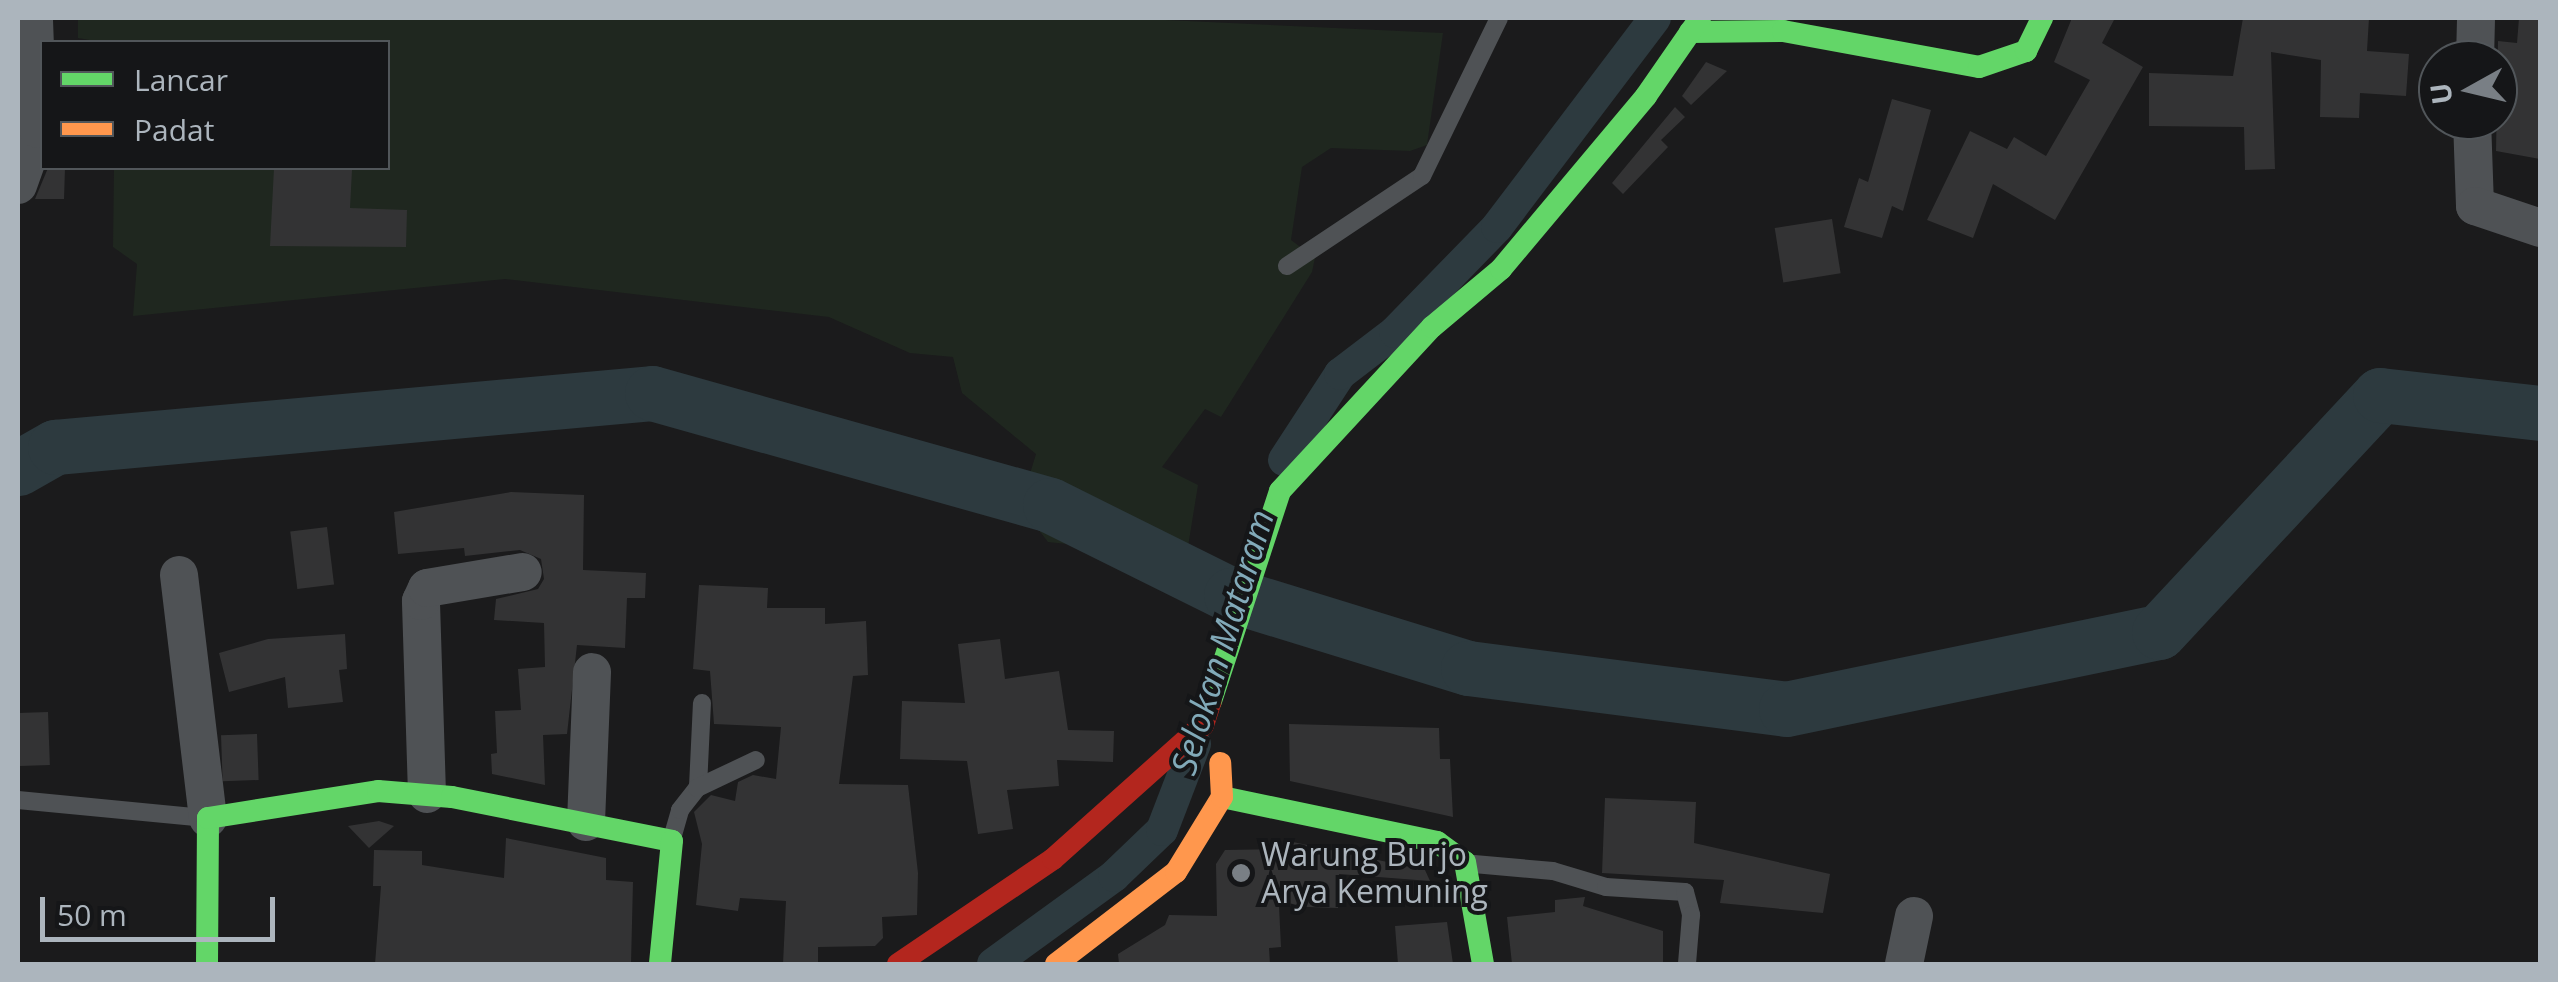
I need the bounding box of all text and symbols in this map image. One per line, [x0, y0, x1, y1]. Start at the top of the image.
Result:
legend [40, 40, 390, 170]
north arrow [2418, 40, 2518, 140]
text: Lancar [134, 59, 228, 100]
text: U [2420, 81, 2461, 107]
text: Padat [134, 109, 214, 150]
water label: Selokan Mataram [1162, 505, 1282, 779]
place label: Warung Burjo Arya Kemuning [1261, 836, 1488, 911]
marker: Warung Burjo Arya Kemuning [1230, 862, 1252, 884]
scale bar [45, 877, 280, 939]
text: 50 m [57, 894, 127, 935]

